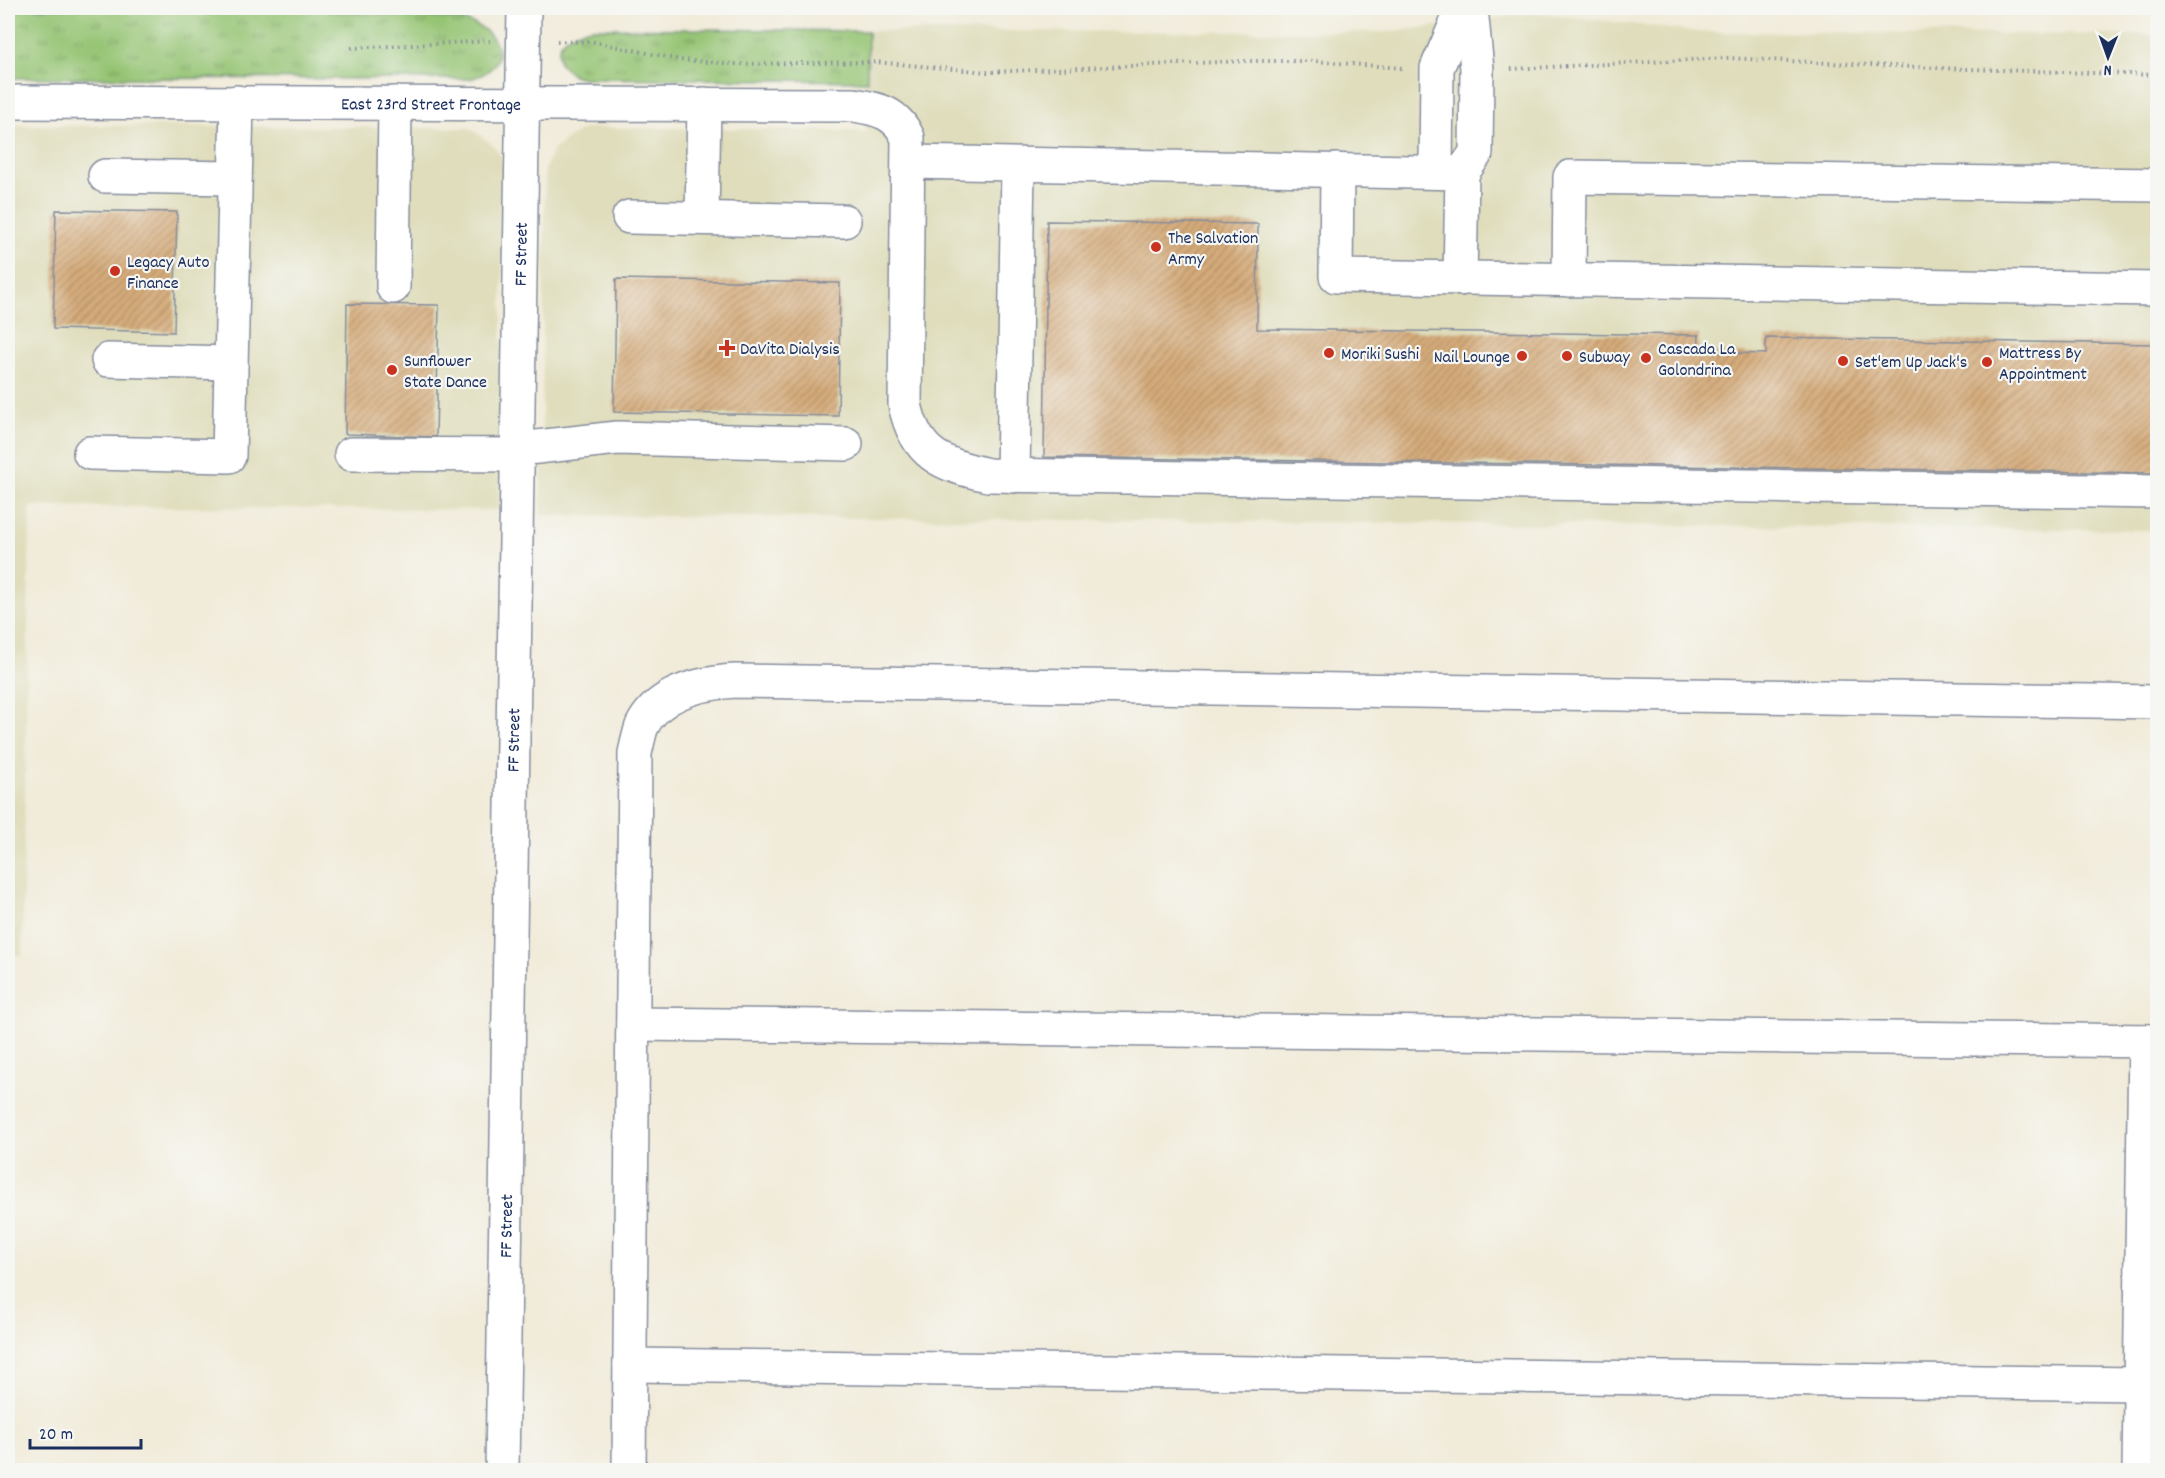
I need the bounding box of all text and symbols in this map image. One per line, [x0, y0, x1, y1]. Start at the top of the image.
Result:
north arrow [2078, 27, 2138, 87]
text: N [2104, 58, 2112, 81]
street label: East 23rd Street Frontage [341, 93, 521, 119]
street label: FF Street [510, 222, 536, 286]
place label: The Salvation Army [1168, 227, 1258, 273]
marker: The Salvation Army [1149, 240, 1163, 254]
place label: Legacy Auto Finance [127, 251, 210, 297]
marker: Legacy Auto Finance [108, 264, 122, 278]
place label: DaVita Dialysis [740, 338, 840, 363]
place label: Cascada La Golondrina [1658, 338, 1736, 384]
marker: DaVita Dialysis [718, 339, 736, 357]
place label: Mattress By Appointment [1999, 342, 2087, 388]
place label: Moriki Sushi [1341, 343, 1419, 368]
marker: Moriki Sushi [1322, 346, 1336, 360]
place label: Nail Lounge [1434, 346, 1510, 371]
place label: Subway [1579, 346, 1631, 371]
marker: Nail Lounge [1515, 349, 1529, 363]
marker: Subway [1560, 349, 1574, 363]
place label: Sunflower State Dance [404, 350, 487, 396]
marker: Cascada La Golondrina [1639, 351, 1653, 365]
place label: Set'em Up Jack's [1855, 351, 1967, 376]
marker: Set'em Up Jack's [1836, 354, 1850, 368]
marker: Mattress By Appointment [1980, 355, 1994, 369]
marker: Sunflower State Dance [385, 363, 399, 377]
street label: FF Street [503, 708, 528, 772]
street label: FF Street [495, 1194, 521, 1258]
scale bar [30, 1412, 141, 1450]
text: 20 m [39, 1423, 73, 1448]

